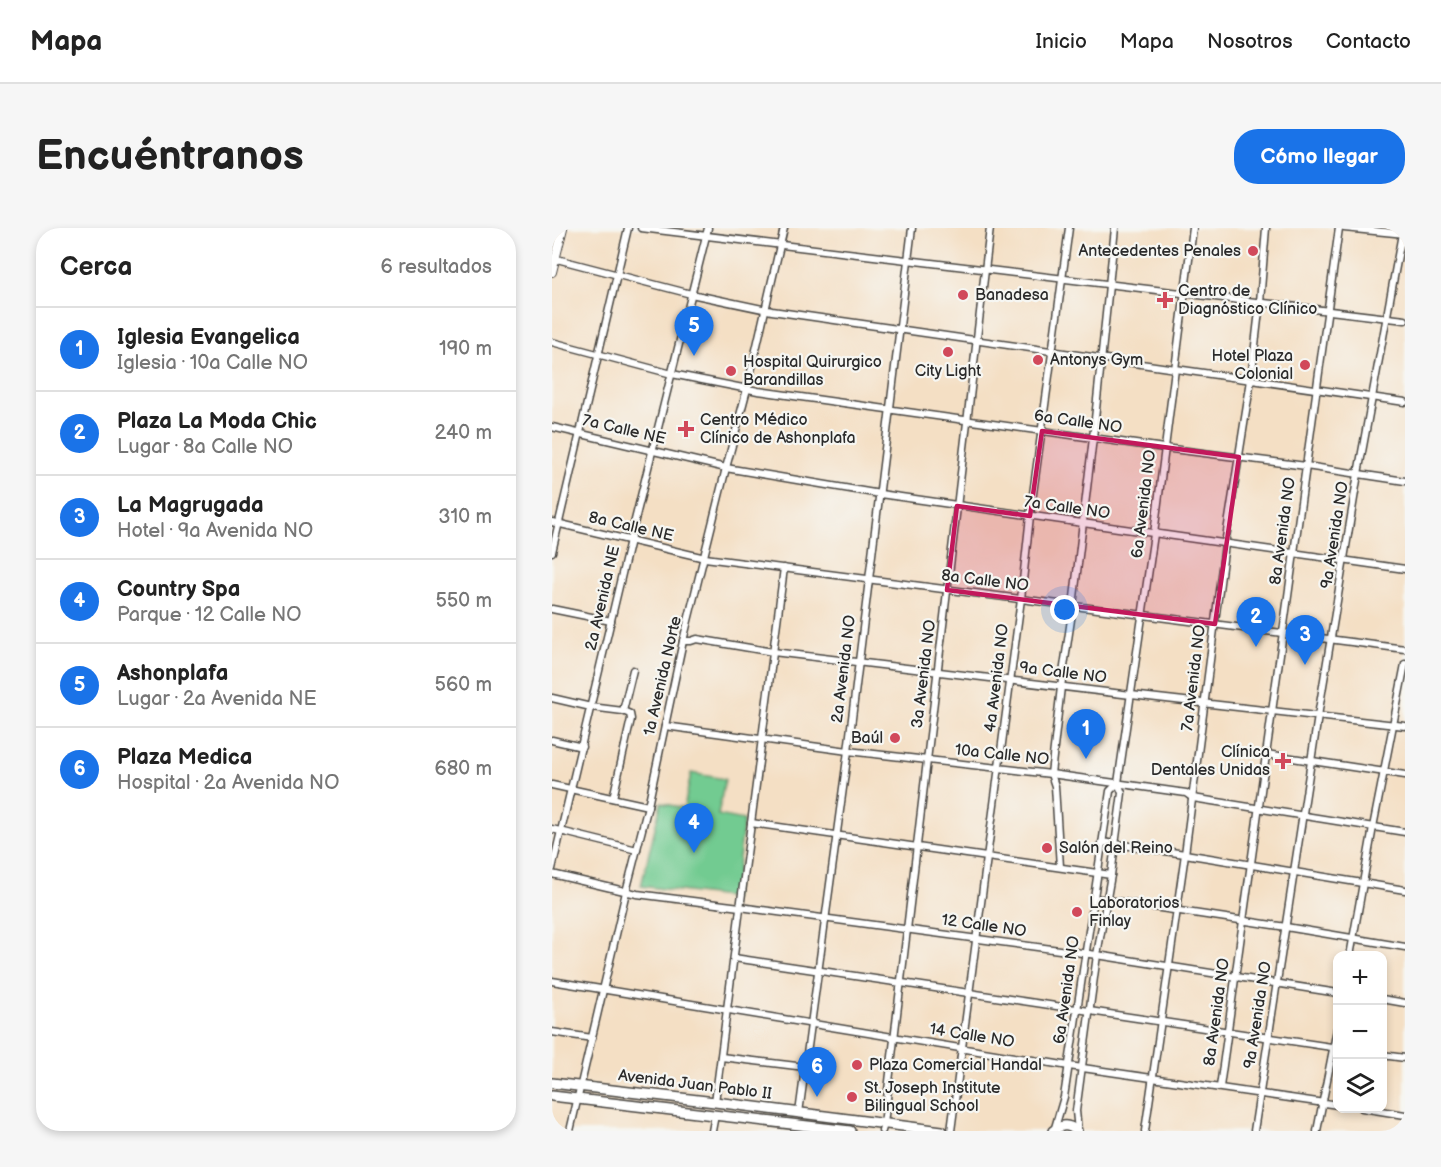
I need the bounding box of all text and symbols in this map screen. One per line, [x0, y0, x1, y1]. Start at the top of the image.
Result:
text: Mapa [30, 25, 102, 58]
text: Inicio [1036, 29, 1087, 54]
text: Mapa [1120, 29, 1174, 54]
text: Nosotros [1207, 29, 1293, 54]
text: Contacto [1326, 29, 1411, 54]
button: Cómo llegar [1234, 129, 1405, 184]
text: Encuéntranos [36, 131, 304, 182]
place label: Antecedentes Penales [1079, 242, 1241, 261]
marker: Antecedentes Penales [1246, 244, 1260, 258]
text: Cerca [60, 252, 132, 283]
text: 6 resultados [381, 255, 492, 279]
place label: Centro de Diagnóstico Clínico [1178, 282, 1317, 319]
place label: Banadesa [975, 286, 1049, 305]
marker: Banadesa [956, 288, 970, 302]
marker: Centro de Diagnóstico Clínico [1156, 291, 1174, 309]
pin: 5 [674, 306, 714, 356]
text: Iglesia Evangelica [117, 324, 300, 351]
text: 1 [75, 337, 84, 361]
text: 190 m [439, 337, 492, 361]
marker: City Light [941, 345, 955, 359]
place label: Hotel Plaza Colonial [1212, 347, 1293, 384]
text: Iglesia · 10a Calle NO [117, 351, 308, 375]
place label: Antonys Gym [1050, 351, 1143, 370]
place label: Hospital Quirurgico Barandillas [743, 353, 882, 390]
marker: Antonys Gym [1031, 353, 1045, 367]
marker: Hotel Plaza Colonial [1298, 358, 1312, 372]
place label: City Light [915, 362, 981, 381]
marker: Hospital Quirurgico Barandillas [724, 364, 738, 378]
street label: 6a Calle NO [1033, 406, 1123, 438]
text: Plaza La Moda Chic [117, 408, 317, 435]
street label: 7a Calle NE [580, 411, 668, 449]
place label: Centro Médico Clínico de Ashonplafa [700, 411, 856, 448]
marker: Centro Médico Clínico de Ashonplafa [677, 420, 695, 438]
text: 2 [74, 421, 85, 445]
text: 240 m [435, 421, 492, 445]
text: Lugar · 8a Calle NO [117, 435, 293, 459]
street label: 6a Avenida NO [1128, 449, 1160, 559]
street label: 8a Avenida NO [1266, 476, 1300, 586]
street label: 9a Avenida NO [1317, 480, 1353, 590]
text: La Magrugada [117, 492, 264, 519]
street label: 7a Calle NO [1023, 493, 1111, 523]
text: 3 [74, 505, 85, 529]
text: 310 m [438, 505, 492, 529]
street label: 8a Calle NE [587, 508, 675, 546]
text: Hotel · 9a Avenida NO [117, 519, 313, 543]
street label: 2a Avenida NE [582, 544, 624, 652]
street label: 8a Calle NO [940, 566, 1030, 596]
text: Country Spa [117, 576, 240, 603]
text: 4 [74, 589, 85, 613]
text: 550 m [435, 589, 492, 613]
your location [1050, 595, 1079, 624]
pin: 2 [1236, 598, 1276, 647]
text: Parque · 12 Calle NO [117, 603, 301, 627]
street label: 1a Avenida Norte [640, 614, 686, 738]
street label: 2a Avenida NO [828, 614, 860, 724]
pin: 3 [1286, 616, 1324, 665]
street label: 3a Avenida NO [908, 619, 940, 729]
street label: 4a Avenida NO [981, 623, 1013, 733]
street label: 7a Avenida NO [1178, 624, 1210, 732]
street label: 9a Calle NO [1018, 658, 1108, 688]
text: Ashonplafa [117, 660, 228, 687]
text: 5 [74, 673, 85, 697]
text: 560 m [435, 673, 492, 697]
text: Lugar · 2a Avenida NE [117, 687, 317, 711]
pin: 1 [1066, 710, 1106, 759]
place label: Baúl [851, 729, 883, 748]
marker: Baúl [888, 731, 902, 745]
street label: 10a Calle NO [954, 741, 1050, 769]
place label: Clínica Dentales Unidas [1151, 743, 1270, 780]
text: Plaza Medica [117, 744, 252, 771]
marker: Clínica Dentales Unidas [1274, 752, 1292, 770]
text: 6 [73, 757, 86, 781]
text: 680 m [434, 757, 492, 781]
text: Hospital · 2a Avenida NO [117, 771, 339, 795]
pin: 4 [674, 804, 714, 853]
place label: Salón del Reino [1059, 839, 1173, 858]
marker: Salón del Reino [1040, 841, 1054, 855]
place label: Laboratorios Finlay [1089, 894, 1180, 931]
marker: Laboratorios Finlay [1070, 905, 1084, 919]
street label: 12 Calle NO [940, 911, 1028, 941]
street label: 6a Avenida NO [1050, 935, 1084, 1045]
map controls [1333, 951, 1387, 1113]
button: + [1333, 951, 1387, 1005]
street label: 8a Avenida NO [1200, 957, 1234, 1067]
street label: 9a Avenida NO [1240, 960, 1276, 1070]
button: − [1333, 1005, 1387, 1059]
street label: 14 Calle NO [928, 1020, 1016, 1052]
pin: 6 [798, 1048, 836, 1097]
place label: Plaza Comercial Handal [869, 1056, 1042, 1075]
marker: Plaza Comercial Handal [850, 1058, 864, 1072]
button: layers [1333, 1059, 1387, 1113]
street label: Avenida Juan Pablo II [617, 1066, 773, 1104]
place label: St. Joseph Institute Bilingual School [864, 1079, 1001, 1116]
marker: St. Joseph Institute Bilingual School [845, 1090, 859, 1104]

